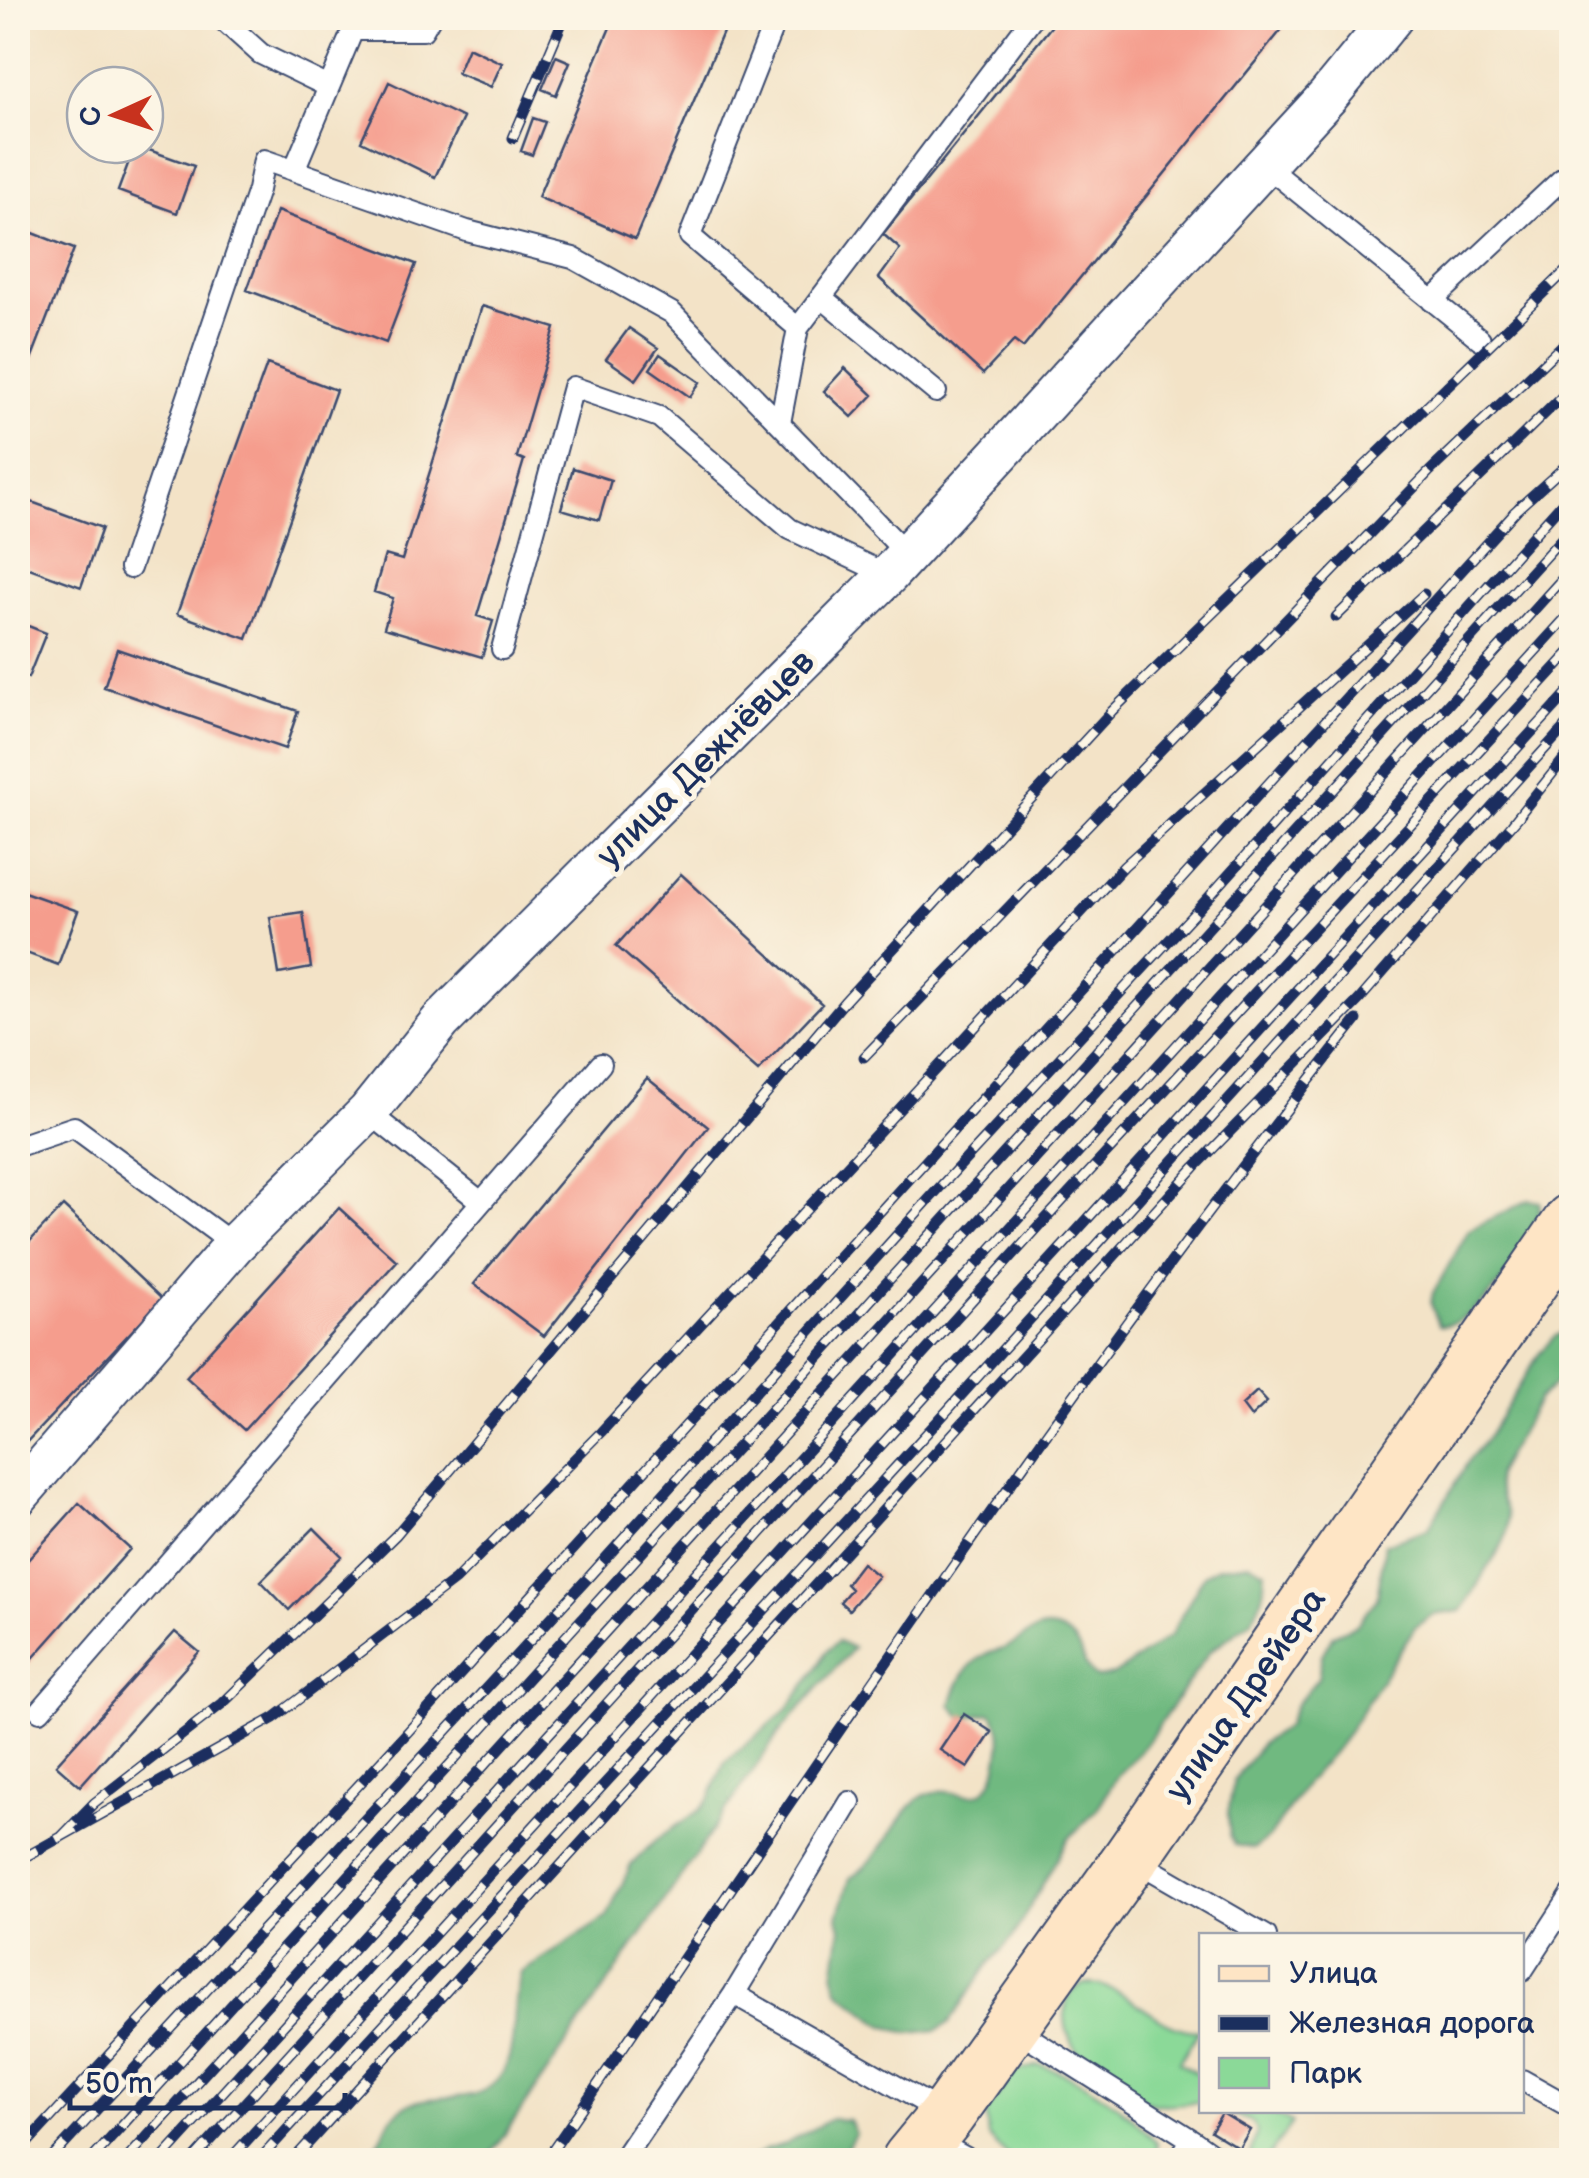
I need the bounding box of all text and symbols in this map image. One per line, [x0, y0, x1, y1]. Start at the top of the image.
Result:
north arrow [65, 65, 165, 165]
text: С [75, 105, 109, 127]
street label: улица Дежнёвцев [588, 641, 824, 877]
street label: улица Дрейера [1157, 1580, 1336, 1810]
legend [1199, 1933, 1524, 2113]
text: Улица [1289, 1956, 1378, 1992]
text: Железная дорога [1289, 2006, 1535, 2042]
scale bar [70, 2048, 345, 2110]
text: Парк [1289, 2056, 1362, 2092]
text: 50 m [85, 2066, 153, 2102]

